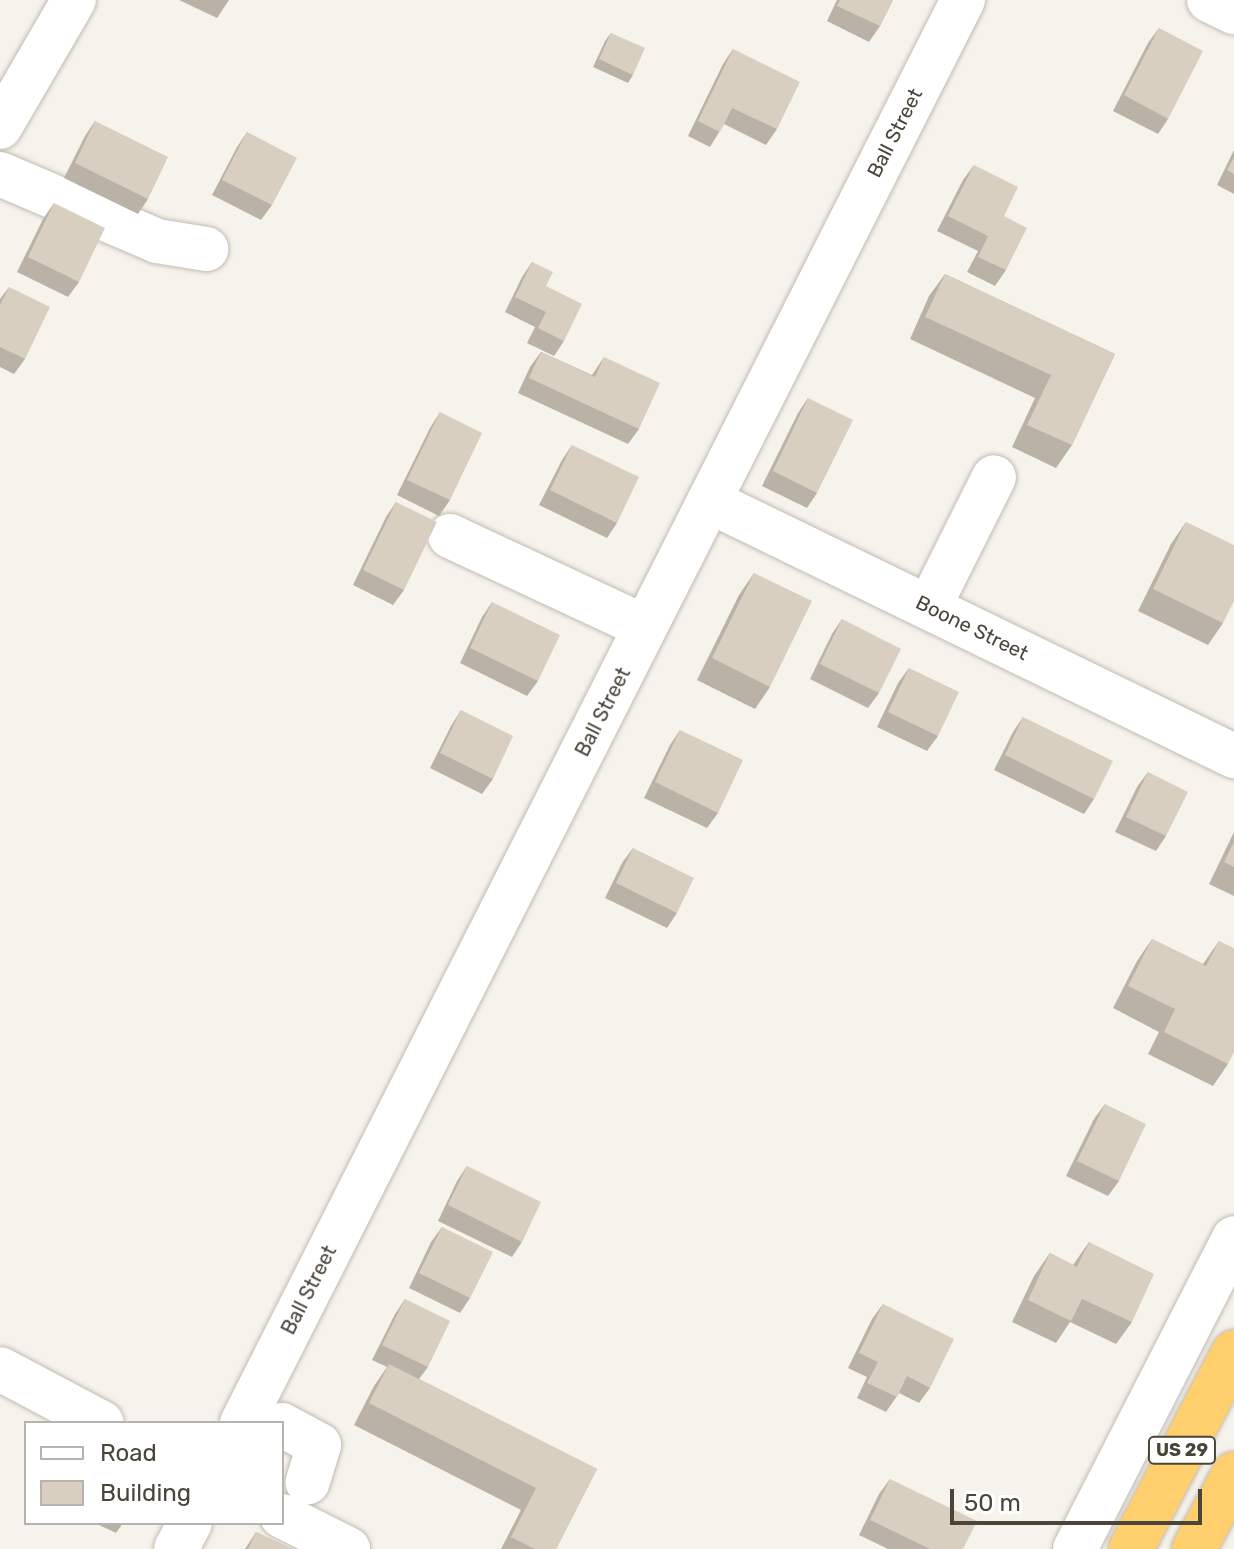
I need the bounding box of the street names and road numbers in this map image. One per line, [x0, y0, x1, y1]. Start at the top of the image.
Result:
street label: Ball Street [862, 84, 928, 182]
street label: Boone Street [912, 590, 1032, 666]
street label: Ball Street [570, 663, 636, 761]
street label: Ball Street [276, 1241, 342, 1339]
road number: US 29 [1146, 1436, 1218, 1464]

